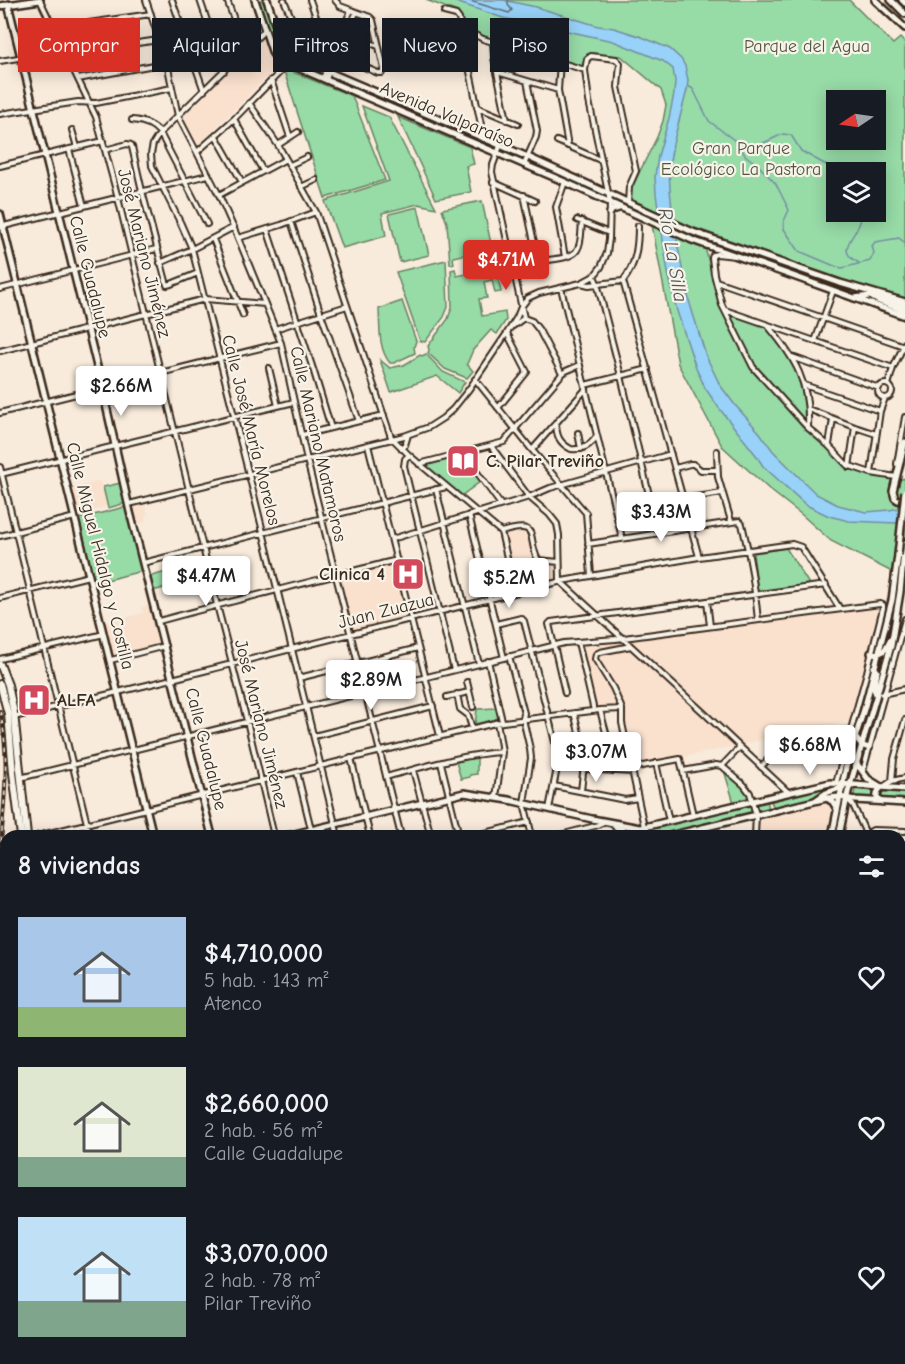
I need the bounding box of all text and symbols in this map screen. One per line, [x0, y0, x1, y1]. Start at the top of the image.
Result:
chip: Comprar [18, 18, 140, 72]
chip: Alquilar [152, 18, 261, 72]
chip: Filtros [273, 18, 370, 72]
chip: Nuevo [382, 18, 478, 72]
chip: Piso [490, 18, 569, 72]
park label: Parque del Agua [744, 36, 870, 57]
street label: Avenida Valparaíso [377, 77, 517, 153]
north arrow [826, 90, 886, 150]
map controls [826, 90, 886, 222]
park label: Gran Parque Ecológico La Pastora [661, 138, 821, 180]
button: layers [826, 162, 886, 222]
street label: José Mariano Jiménez [113, 166, 175, 340]
water label: Río La Silla [653, 206, 693, 304]
street label: Calle Guadalupe [65, 214, 115, 340]
pin: $4.71M [457, 240, 555, 291]
text: $4.71M [477, 248, 535, 271]
street label: Calle José María Morelos [217, 333, 285, 527]
street label: Calle Mariano Matamoros [285, 344, 351, 544]
pin: $2.66M [72, 366, 170, 417]
text: $2.66M [90, 374, 152, 397]
street label: Calle Miguel Hidalgo y Costilla [62, 440, 138, 672]
library icon: C. Pilar Treviño [445, 443, 481, 479]
place label: C. Pilar Treviño [486, 451, 604, 472]
pin: $3.43M [612, 492, 710, 543]
text: $3.43M [631, 500, 691, 523]
pin: $4.47M [157, 556, 255, 607]
hospital icon: Clinica 4 [390, 556, 426, 592]
pin: $5.2M [467, 558, 551, 609]
text: $4.47M [176, 564, 236, 587]
place label: Clinica 4 [319, 564, 385, 585]
text: $5.2M [483, 566, 535, 589]
street label: Juan Zuazua [336, 589, 436, 633]
street label: José Mariano Jiménez [230, 637, 292, 811]
pin: $2.89M [322, 660, 420, 711]
text: $2.89M [340, 668, 402, 691]
hospital icon: ALFA [16, 682, 52, 718]
street label: Calle Guadalupe [181, 686, 231, 812]
place label: ALFA [57, 690, 95, 711]
pin: $6.68M [761, 725, 859, 776]
pin: $3.07M [547, 732, 645, 783]
text: $6.68M [779, 733, 841, 756]
text: $3.07M [565, 740, 627, 763]
icon: filters [855, 850, 888, 883]
text: 8 viviendas [18, 851, 140, 881]
text: $4,710,000 [204, 939, 323, 969]
icon: home [66, 941, 138, 1013]
icon: heart [855, 961, 888, 994]
text: 5 hab. · 143 m² [204, 969, 329, 992]
text: Atenco [204, 992, 262, 1015]
text: $2,660,000 [204, 1089, 329, 1119]
icon: home [66, 1091, 138, 1163]
icon: heart [855, 1111, 888, 1144]
text: 2 hab. · 56 m² [204, 1119, 322, 1142]
text: Calle Guadalupe [204, 1142, 343, 1165]
text: $3,070,000 [204, 1239, 328, 1269]
icon: home [66, 1241, 138, 1313]
icon: heart [855, 1261, 888, 1294]
text: 2 hab. · 78 m² [204, 1269, 320, 1292]
text: Pilar Treviño [204, 1292, 312, 1315]

